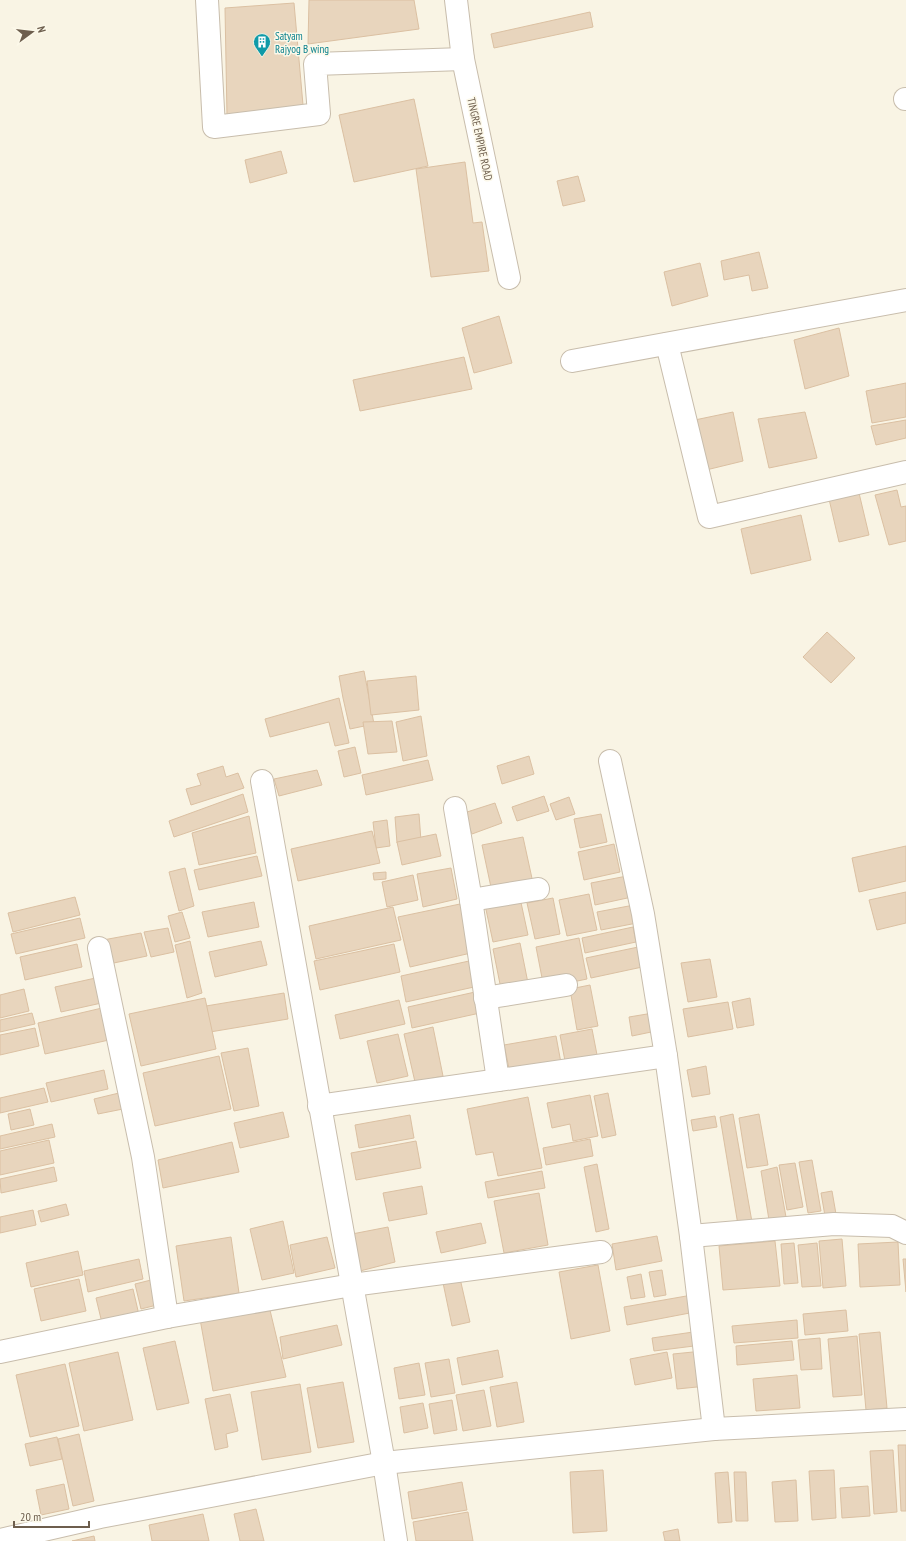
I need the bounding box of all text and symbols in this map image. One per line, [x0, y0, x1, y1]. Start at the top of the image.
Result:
north arrow [12, 12, 52, 52]
text: N [34, 25, 49, 34]
place label: Satyam Rajyog B wing [275, 29, 329, 56]
building icon: Satyam Rajyog B wing [252, 32, 272, 57]
street label: TINGRE EMPIRE ROAD [464, 96, 496, 182]
scale bar [14, 1503, 89, 1529]
text: 20 m [20, 1509, 41, 1524]

